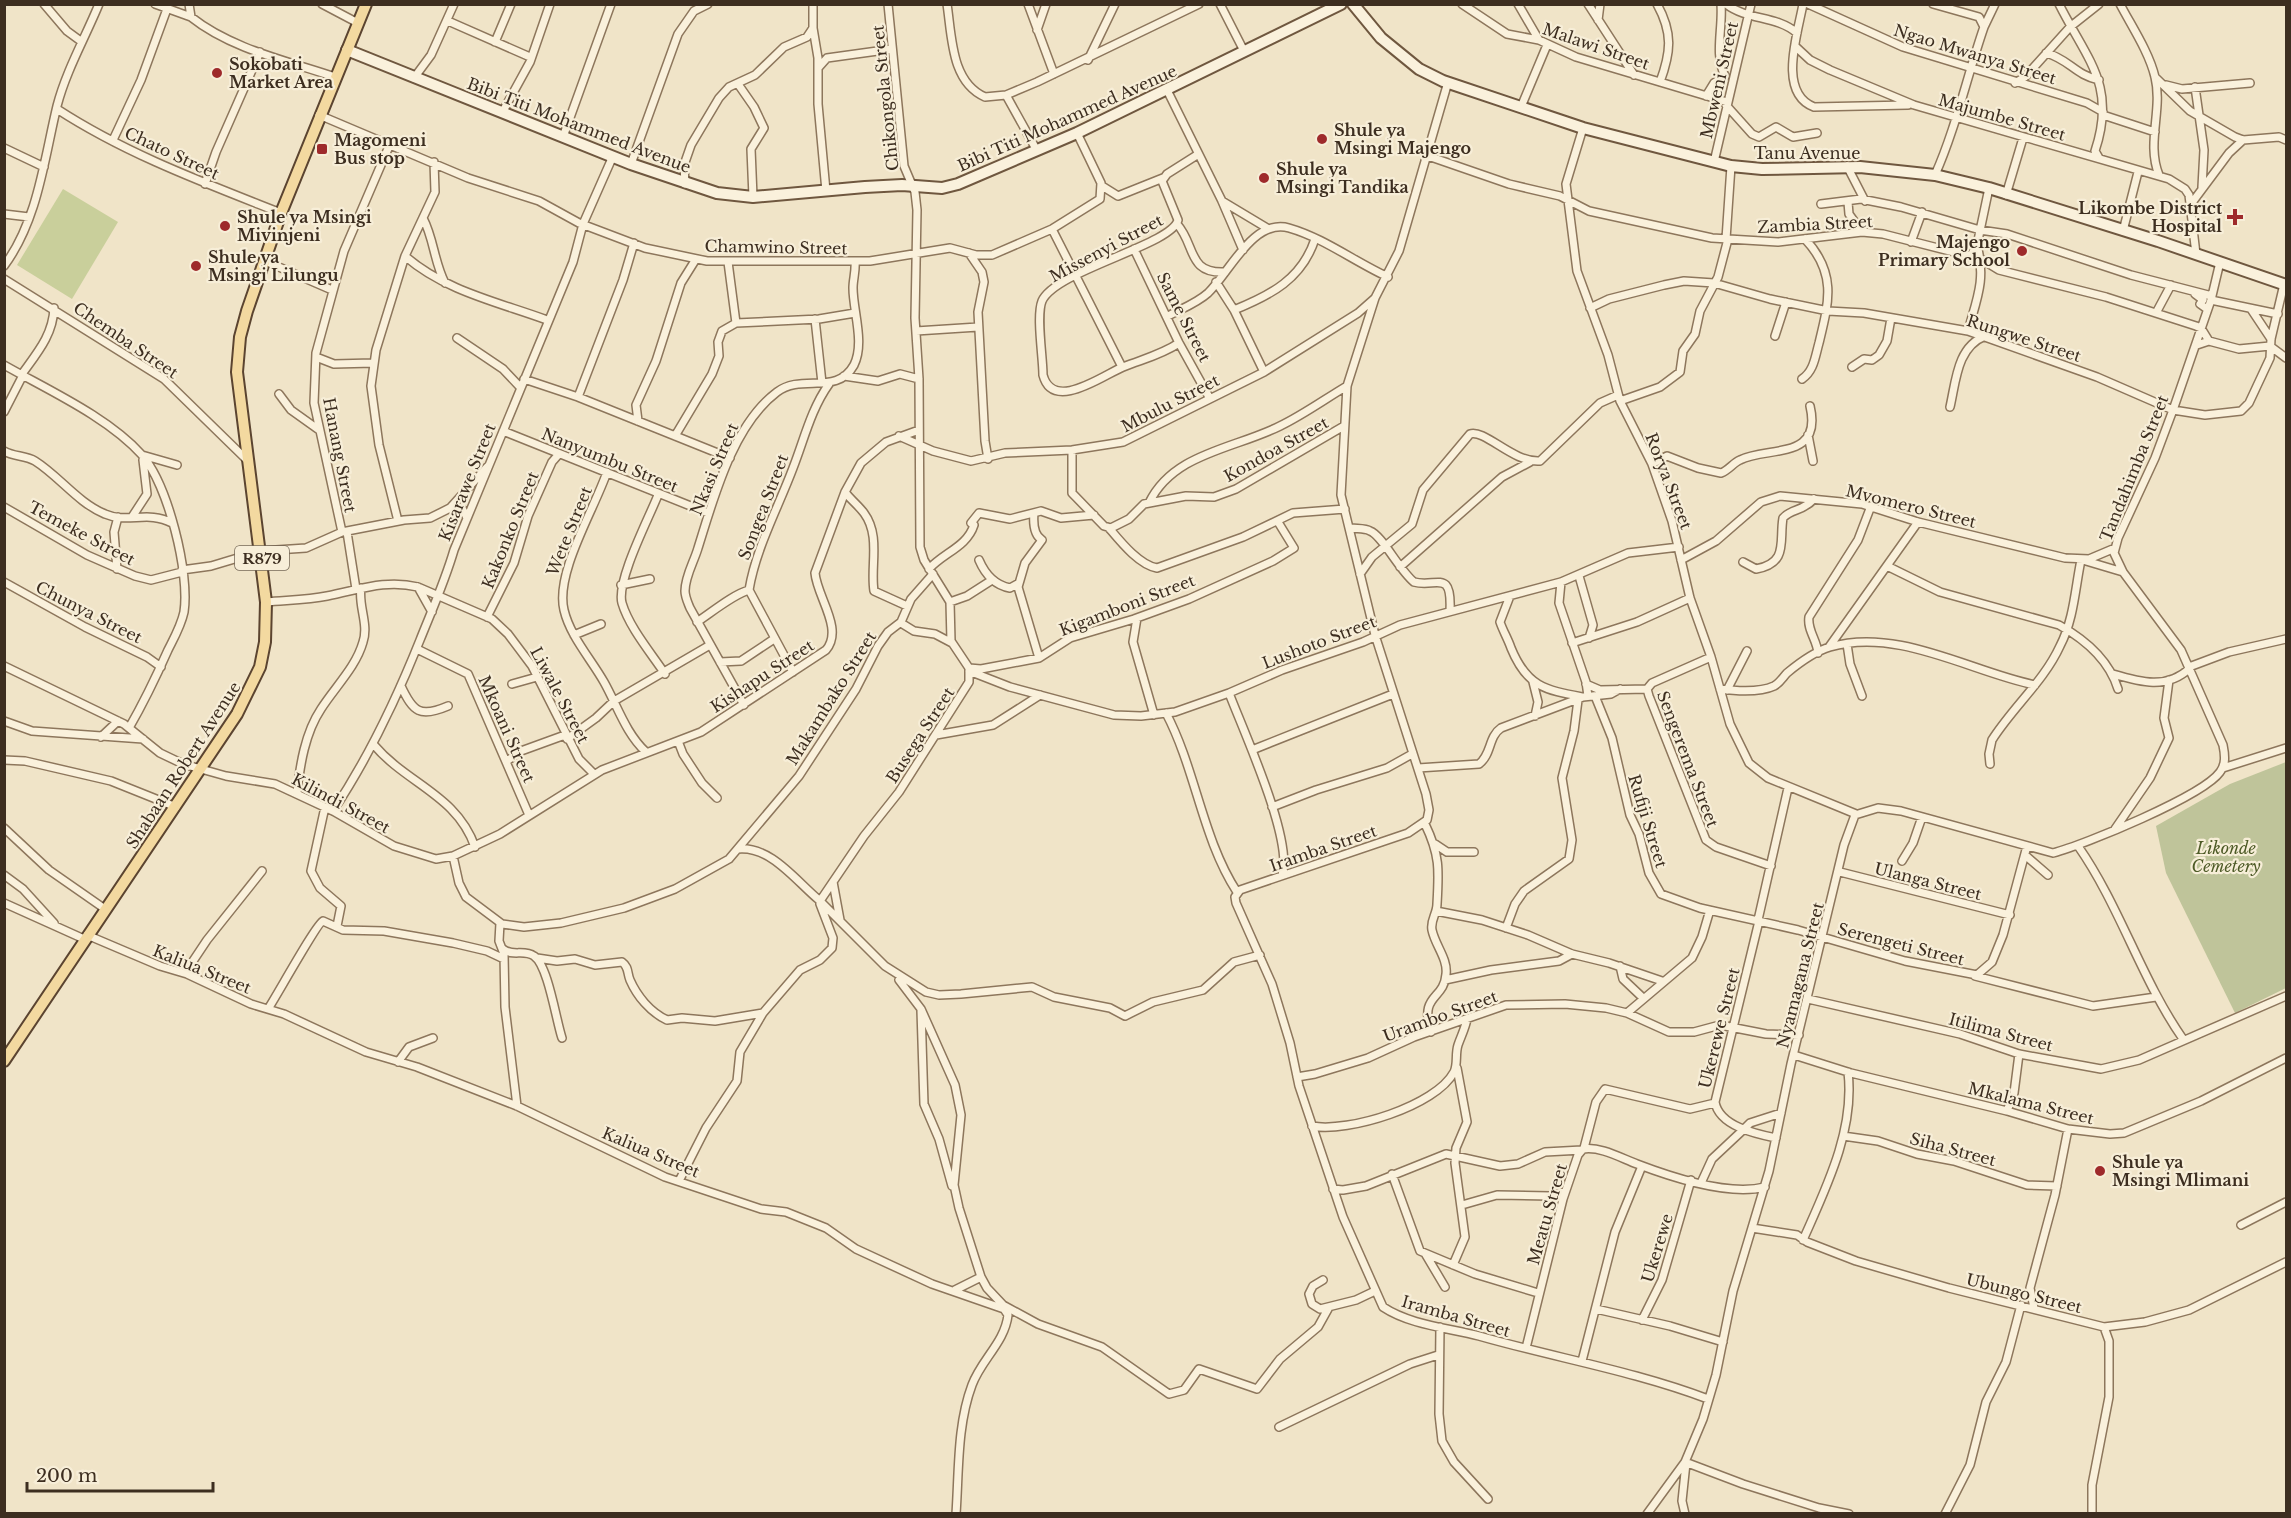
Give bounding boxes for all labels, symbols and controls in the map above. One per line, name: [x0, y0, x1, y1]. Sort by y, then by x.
street label: Malawi Street: [1540, 18, 1652, 74]
street label: Mbweni Street: [1696, 20, 1742, 140]
street label: Ngao Mwanya Street: [1891, 20, 2059, 88]
street label: Chikongola Street: [867, 24, 903, 172]
place label: Sokobati Market Area: [229, 54, 333, 92]
street label: Bibi Titi Mohammed Avenue: [954, 60, 1180, 176]
marker: Sokobati Market Area: [210, 66, 224, 80]
street label: Bibi Titi Mohammed Avenue: [464, 73, 694, 177]
street label: Majumbe Street: [1936, 89, 2068, 145]
place label: Shule ya Msingi Majengo: [1334, 120, 1471, 158]
street label: Chato Street: [122, 122, 222, 184]
place label: Magomeni Bus stop: [334, 130, 426, 168]
marker: Shule ya Msingi Majengo: [1315, 132, 1329, 146]
marker: Magomeni Bus stop: [315, 142, 329, 156]
street label: Tanu Avenue: [1754, 143, 1860, 163]
place label: Shule ya Msingi Tandika: [1276, 159, 1409, 197]
marker: Shule ya Msingi Tandika: [1257, 171, 1271, 185]
place label: Likombe District Hospital: [2078, 198, 2223, 236]
place label: Shule ya Msingi Mivinjeni: [237, 207, 372, 245]
marker: Likombe District Hospital: [2226, 208, 2244, 226]
street label: Missenyi Street: [1046, 210, 1166, 286]
street label: Zambia Street: [1757, 211, 1873, 237]
marker: Shule ya Msingi Mivinjeni: [218, 219, 232, 233]
place label: Majengo Primary School: [1878, 232, 2010, 270]
street label: Chamwino Street: [704, 236, 848, 258]
marker: Majengo Primary School: [2015, 244, 2029, 258]
place label: Shule ya Msingi Lilungu: [208, 247, 339, 285]
marker: Shule ya Msingi Lilungu: [189, 259, 203, 273]
street label: Same Street: [1153, 269, 1215, 365]
street label: Chemba Street: [70, 298, 182, 382]
street label: Rungwe Street: [1964, 310, 2084, 366]
street label: Mbulu Street: [1118, 370, 1222, 436]
street label: Tandahimba Street: [2095, 392, 2173, 544]
street label: Hanang Street: [319, 396, 361, 514]
street label: Kondoa Street: [1220, 412, 1332, 486]
street label: Kisarawe Street: [434, 420, 500, 544]
street label: Nkasi Street: [686, 420, 742, 518]
street label: Nanyumbu Street: [539, 423, 681, 497]
street label: Rorya Street: [1641, 430, 1697, 532]
street label: Songea Street: [734, 451, 792, 563]
street label: Kakonko Street: [477, 469, 543, 591]
street label: Mvomero Street: [1844, 480, 1978, 532]
street label: Wete Street: [542, 483, 596, 580]
street label: Temeke Street: [25, 497, 139, 569]
road number: R879: [235, 546, 289, 570]
street label: Kigamboni Street: [1056, 570, 1198, 640]
street label: Chunya Street: [32, 577, 146, 647]
street label: Lushoto Street: [1259, 611, 1379, 673]
street label: Makambako Street: [782, 627, 880, 769]
street label: Kishapu Street: [706, 635, 818, 717]
street label: Liwale Street: [526, 643, 594, 747]
street label: Mkoani Street: [474, 672, 540, 786]
street label: Shabaan Robert Avenue: [121, 678, 245, 852]
street label: Busega Street: [882, 683, 958, 787]
street label: Sengerema Street: [1653, 688, 1723, 830]
street label: Kilindi Street: [288, 769, 394, 837]
street label: Rufiji Street: [1624, 772, 1672, 870]
street label: Iramba Street: [1267, 820, 1379, 876]
park label: Likonde Cemetery: [2192, 838, 2261, 876]
street label: Ulanga Street: [1872, 858, 1984, 904]
street label: Nyamagana Street: [1772, 900, 1828, 1050]
street label: Serengeti Street: [1835, 919, 1967, 969]
street label: Kaliua Street: [150, 940, 254, 998]
street label: Ukerewe Street: [1694, 965, 1744, 1091]
street label: Urambo Street: [1380, 986, 1500, 1046]
street label: Itilima Street: [1947, 1008, 2055, 1056]
street label: Mkalama Street: [1966, 1078, 2096, 1128]
street label: Kaliua Street: [599, 1122, 703, 1182]
street label: Siha Street: [1908, 1128, 1998, 1170]
place label: Shule ya Msingi Mlimani: [2112, 1152, 2249, 1190]
street label: Meatu Street: [1523, 1161, 1571, 1267]
marker: Shule ya Msingi Mlimani: [2093, 1164, 2107, 1178]
street label: Ukerewe: [1637, 1211, 1677, 1285]
street label: Ubungo Street: [1964, 1269, 2084, 1317]
street label: Iramba Street: [1399, 1291, 1513, 1341]
scale bar: [27, 1455, 213, 1493]
text: 200 m: [36, 1465, 97, 1487]

